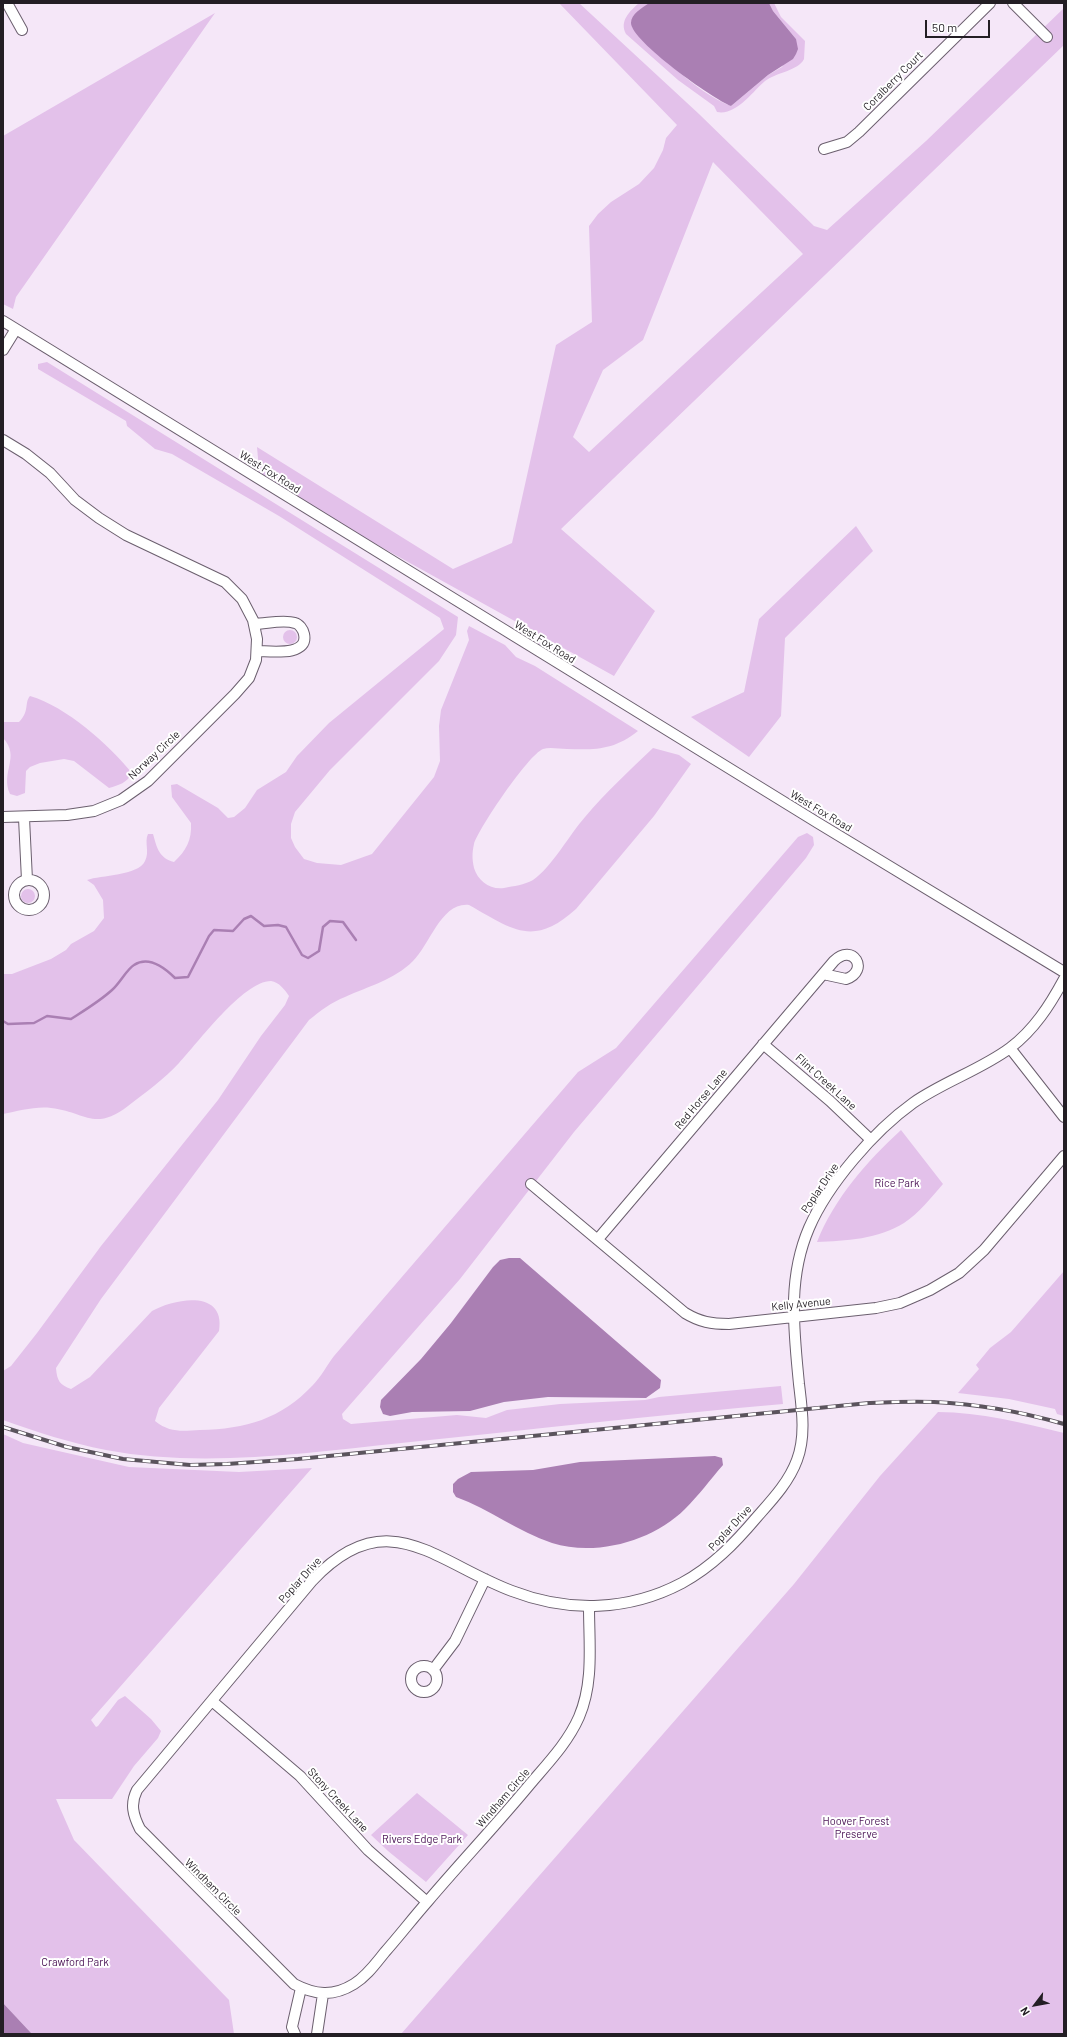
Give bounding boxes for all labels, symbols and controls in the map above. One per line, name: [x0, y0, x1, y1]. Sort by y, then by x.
scale bar: [927, 12, 992, 38]
text: 50 m: [932, 20, 957, 34]
street label: Coralberry Court: [860, 48, 926, 114]
street label: West Fox Road: [237, 448, 303, 496]
street label: West Fox Road: [512, 618, 578, 666]
street label: Norway Circle: [125, 728, 183, 782]
street label: West Fox Road: [788, 787, 854, 835]
street label: Flint Creek Lane: [793, 1051, 859, 1113]
street label: Red Horse Lane: [672, 1066, 730, 1132]
street label: Poplar Drive: [799, 1161, 841, 1215]
park label: Rice Park: [875, 1176, 919, 1190]
street label: Kelly Avenue: [771, 1294, 831, 1314]
street label: Poplar Drive: [706, 1503, 754, 1553]
street label: Poplar Drive: [276, 1554, 324, 1606]
street label: Stony Creek Lane: [305, 1765, 371, 1835]
street label: Windham Circle: [474, 1765, 532, 1831]
park label: Hoover Forest Preserve: [823, 1814, 889, 1840]
park label: Rivers Edge Park: [382, 1832, 462, 1846]
street label: Windham Circle: [182, 1856, 244, 1918]
park label: Crawford Park: [41, 1955, 109, 1969]
north arrow: [1015, 1985, 1055, 2025]
text: N: [1017, 2005, 1032, 2018]

